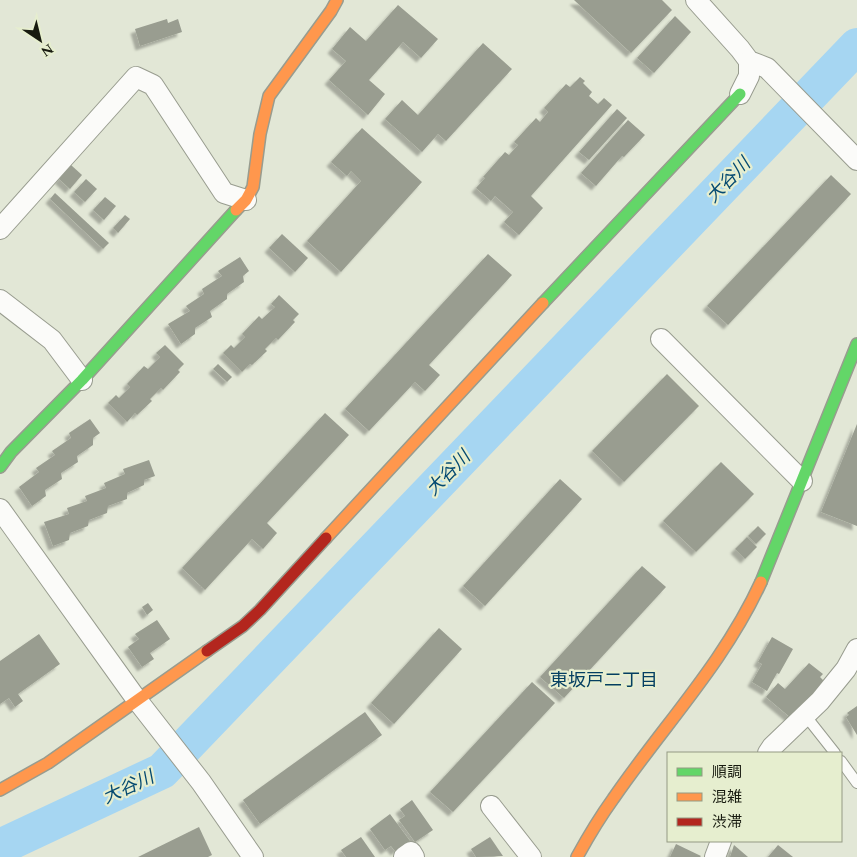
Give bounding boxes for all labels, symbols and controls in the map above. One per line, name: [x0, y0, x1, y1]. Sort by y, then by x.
north arrow: [15, 15, 65, 65]
text: N: [36, 38, 58, 62]
water label: 大谷川: [700, 150, 758, 209]
water label: 大谷川: [420, 443, 478, 502]
district label: 東坂戸二丁目: [550, 667, 658, 694]
legend: [667, 752, 842, 842]
text: 順調: [712, 761, 742, 784]
water label: 大谷川: [98, 763, 160, 811]
text: 混雑: [712, 786, 742, 809]
text: 渋滞: [712, 811, 742, 834]

